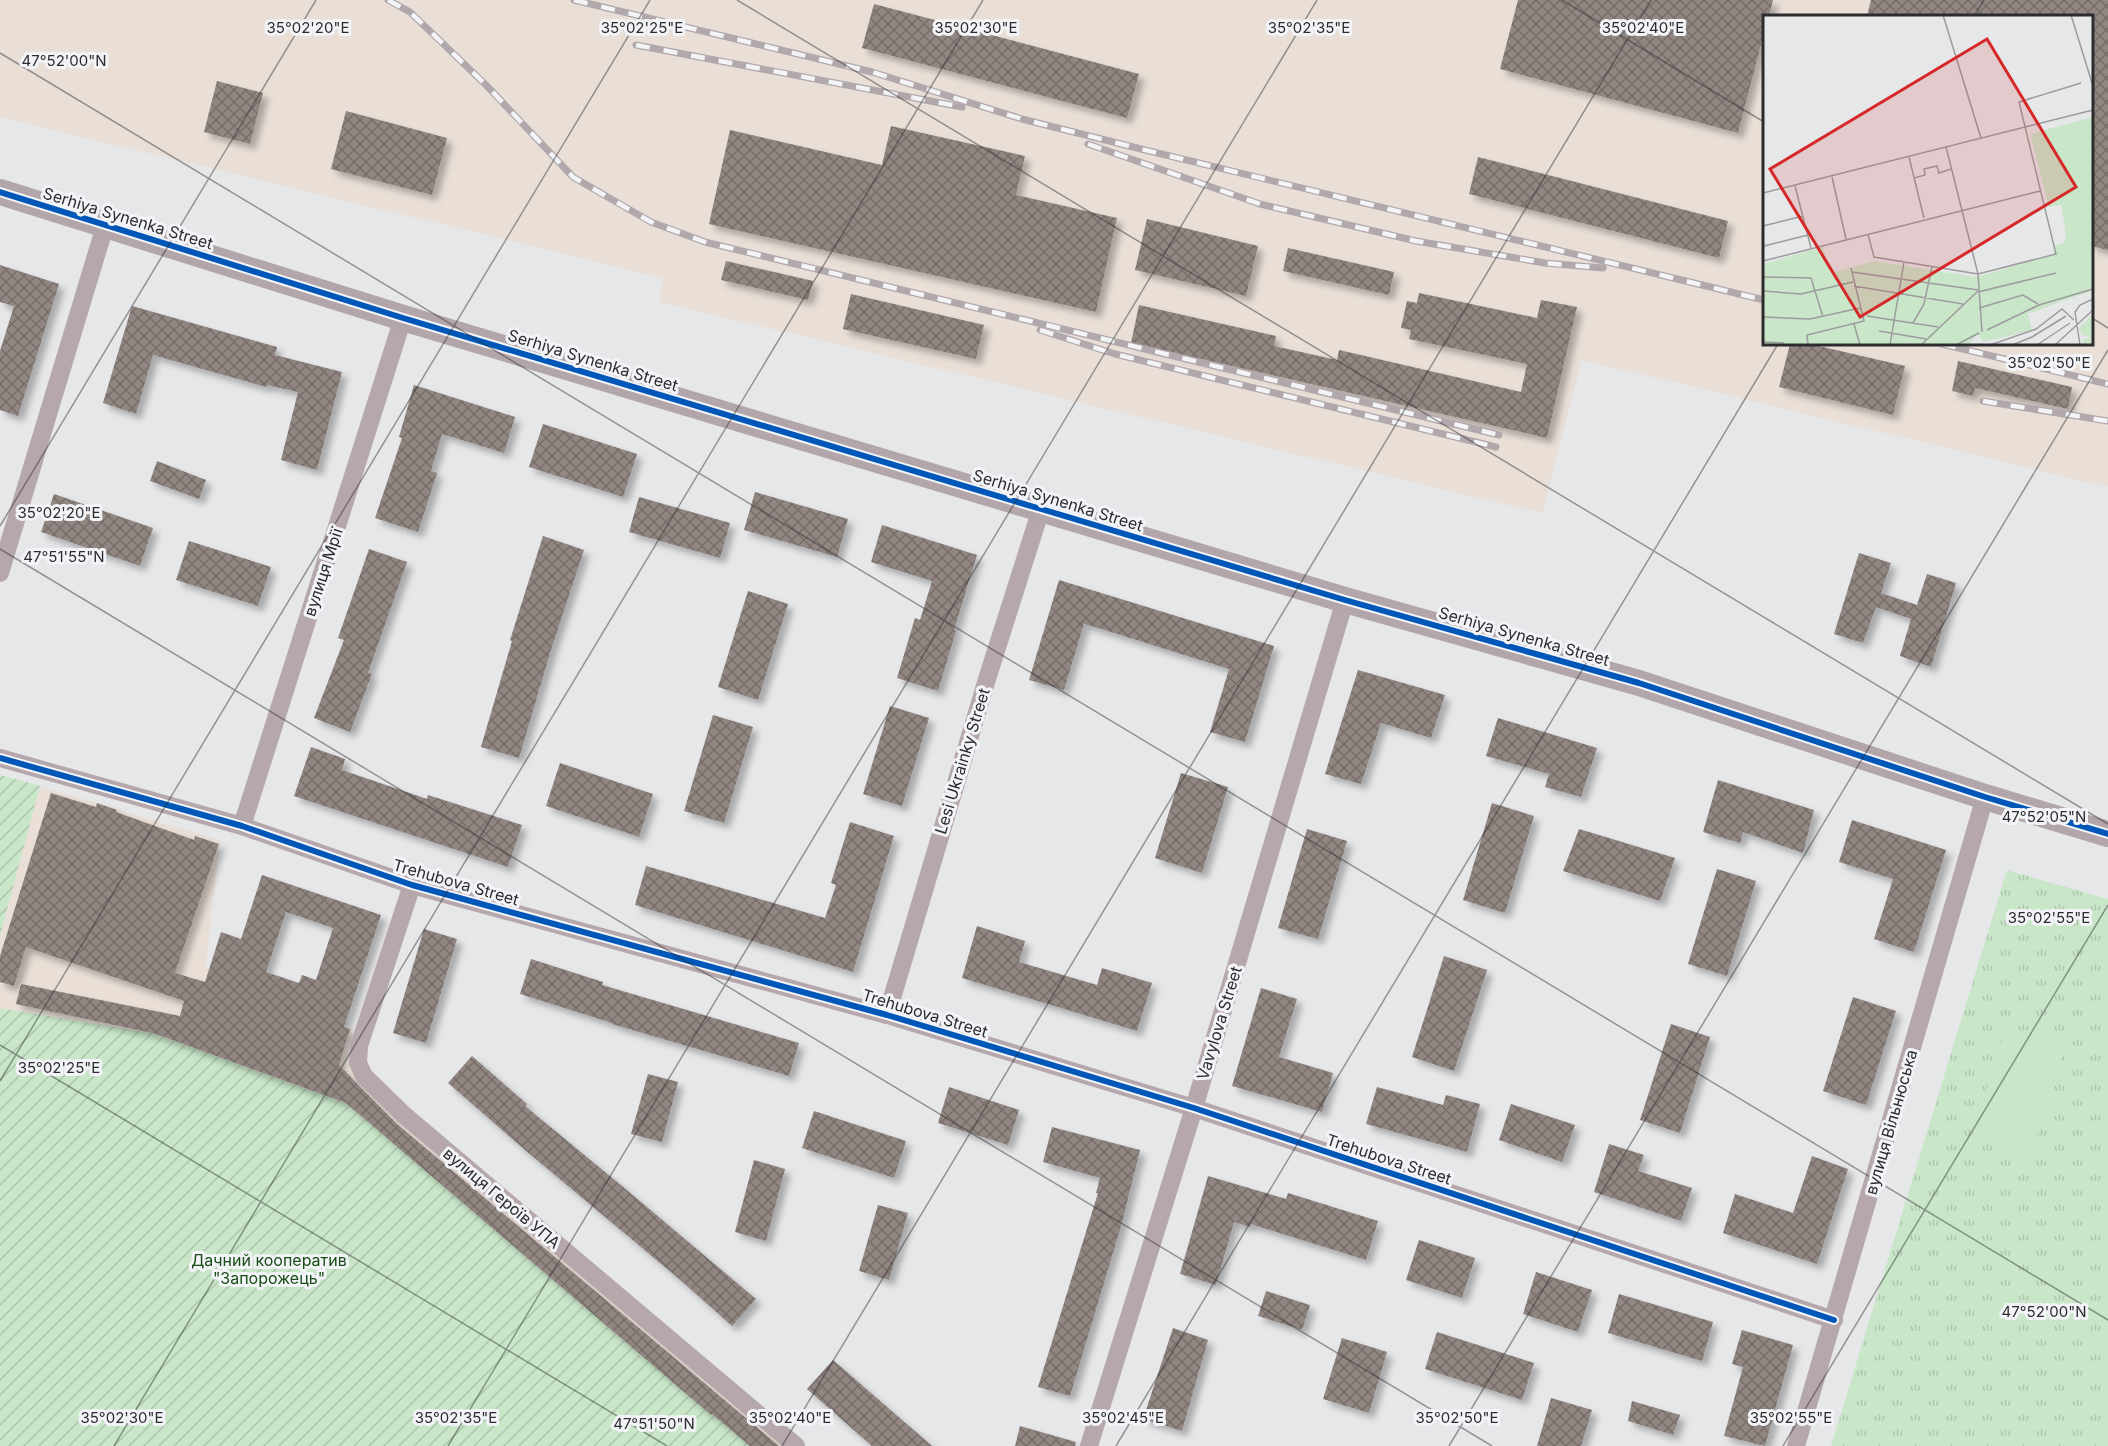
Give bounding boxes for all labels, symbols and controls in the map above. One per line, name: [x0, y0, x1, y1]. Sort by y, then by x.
inset map: [1763, 15, 2093, 345]
text: 35°02'20"E: [267, 18, 349, 37]
text: 35°02'25"E: [601, 18, 683, 37]
text: 35°02'30"E: [934, 18, 1018, 37]
text: 35°02'35"E: [1268, 18, 1350, 37]
text: 35°02'40"E: [1602, 18, 1684, 37]
text: 47°52'00"N: [22, 51, 107, 70]
street label: Serhiya Synenka Street: [41, 183, 215, 253]
street label: Serhiya Synenka Street: [506, 325, 680, 395]
text: 35°02'50"E: [2008, 353, 2090, 372]
street label: Serhiya Synenka Street: [971, 465, 1145, 535]
text: 35°02'20"E: [18, 503, 100, 522]
street label: вулиця Мрії: [299, 524, 347, 619]
text: 47°51'55"N: [23, 547, 105, 566]
street label: Serhiya Synenka Street: [1436, 602, 1612, 670]
street label: Lesi Ukrainky Street: [930, 686, 994, 836]
text: 47°52'05"N: [2002, 807, 2086, 826]
street label: Trehubova Street: [391, 854, 521, 910]
text: 35°02'55"E: [2008, 908, 2090, 927]
street label: Vavylova Street: [1192, 964, 1246, 1082]
street label: Trehubova Street: [860, 984, 990, 1042]
street label: вулиця Вільнюська: [1861, 1047, 1921, 1197]
text: 35°02'25"E: [18, 1058, 100, 1077]
street label: Trehubova Street: [1324, 1129, 1454, 1189]
street label: вулиця Героїв УПА: [439, 1143, 565, 1253]
park label: Дачний кооператив "Запорожець": [191, 1250, 347, 1288]
text: 47°52'00"N: [2002, 1302, 2087, 1321]
text: 35°02'30"E: [80, 1408, 164, 1427]
text: 35°02'35"E: [415, 1408, 497, 1427]
text: 35°02'40"E: [749, 1408, 831, 1427]
text: 35°02'45"E: [1082, 1408, 1164, 1427]
text: 35°02'50"E: [1416, 1408, 1498, 1427]
text: 35°02'55"E: [1750, 1408, 1832, 1427]
text: 47°51'50"N: [613, 1414, 695, 1433]

